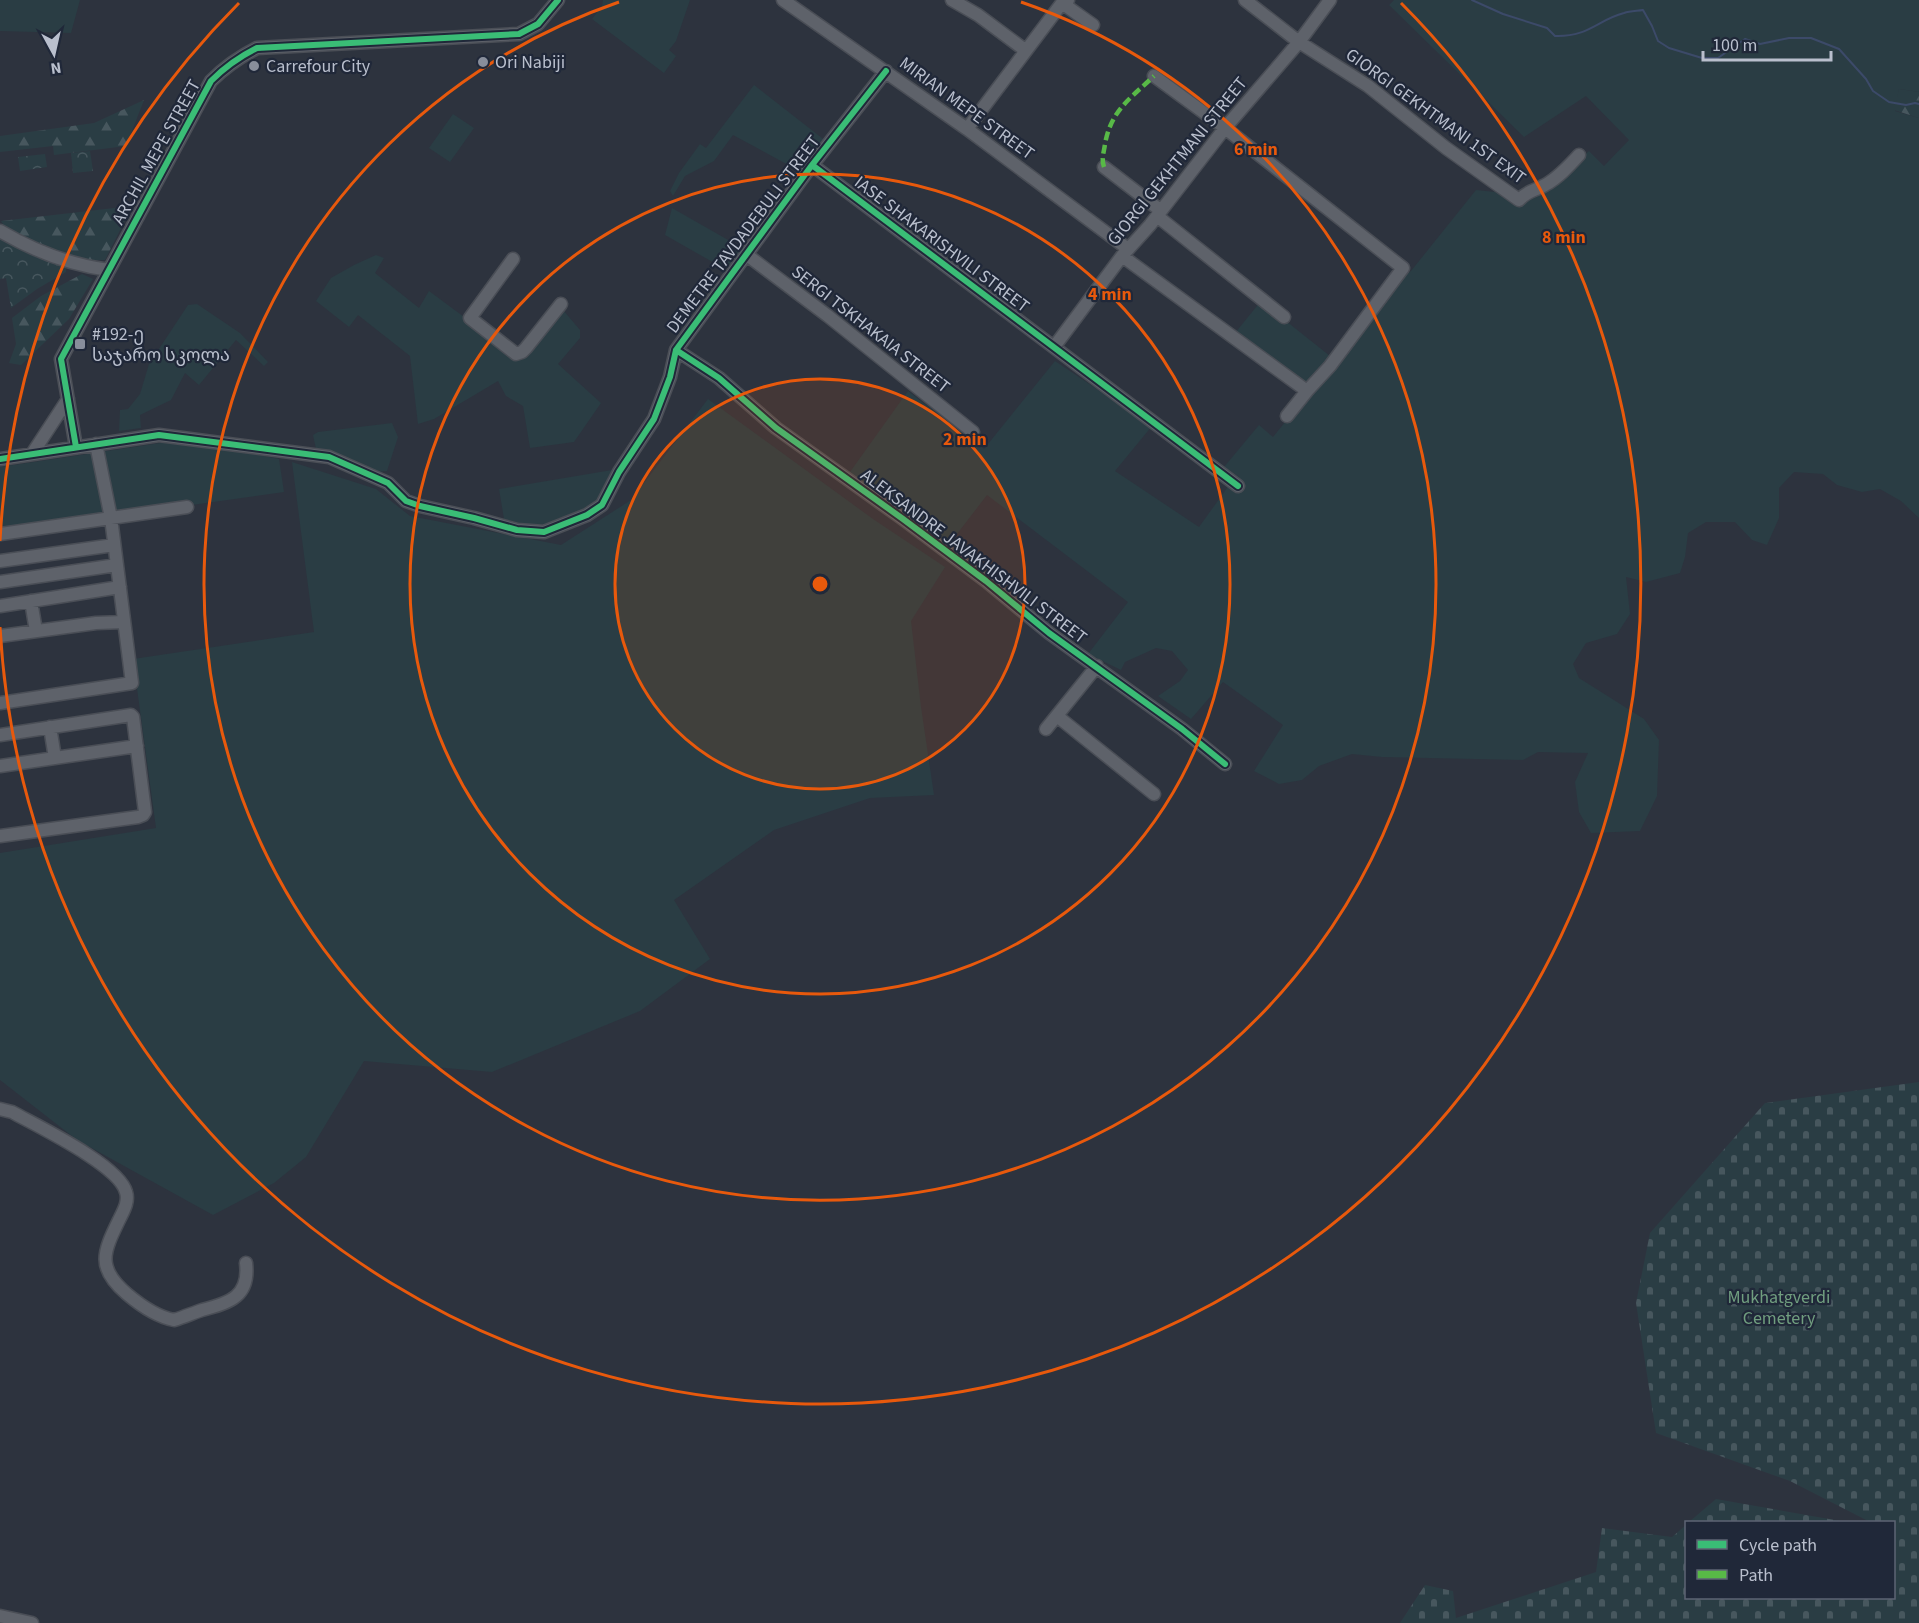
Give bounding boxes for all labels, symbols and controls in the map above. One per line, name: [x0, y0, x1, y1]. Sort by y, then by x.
north arrow: [24, 24, 84, 84]
scale bar: [1703, 24, 1830, 62]
text: 100 m: [1712, 33, 1757, 58]
street label: GIORGI GEKHTMANI 1ST EXIT: [1340, 42, 1531, 191]
place label: Ori Nabiji: [495, 50, 565, 75]
street label: MIRIAN MEPE STREET: [894, 51, 1040, 166]
place label: Carrefour City: [266, 54, 371, 79]
marker: Ori Nabiji: [476, 55, 490, 69]
text: N: [49, 56, 63, 79]
marker: Carrefour City: [247, 59, 261, 73]
street label: GIORGI GEKHTMANI STREET: [1101, 71, 1254, 251]
street label: ARCHIL MEPE STREET: [106, 75, 207, 229]
street label: DEMETRE TAVDADEBULI STREET: [661, 130, 826, 338]
text: 6 min: [1234, 137, 1278, 162]
street label: IASE SHAKARISHVILI STREET: [849, 170, 1035, 319]
text: 8 min: [1542, 225, 1586, 250]
street label: SERGI TSKHAKAIA STREET: [786, 259, 956, 400]
text: 4 min: [1088, 282, 1132, 307]
place label: #192-ე საჯარო სკოლა: [92, 322, 230, 368]
marker: #192-ე საჯარო სკოლა: [73, 337, 87, 351]
text: 2 min: [943, 427, 987, 452]
street label: ALEKSANDRE JAVAKHISHVILI STREET: [855, 463, 1092, 650]
centre of rings: [810, 574, 830, 594]
park label: Mukhatgverdi Cemetery: [1727, 1285, 1831, 1331]
legend: [1685, 1521, 1895, 1599]
text: Cycle path: [1739, 1533, 1817, 1558]
text: Path: [1739, 1563, 1773, 1588]

